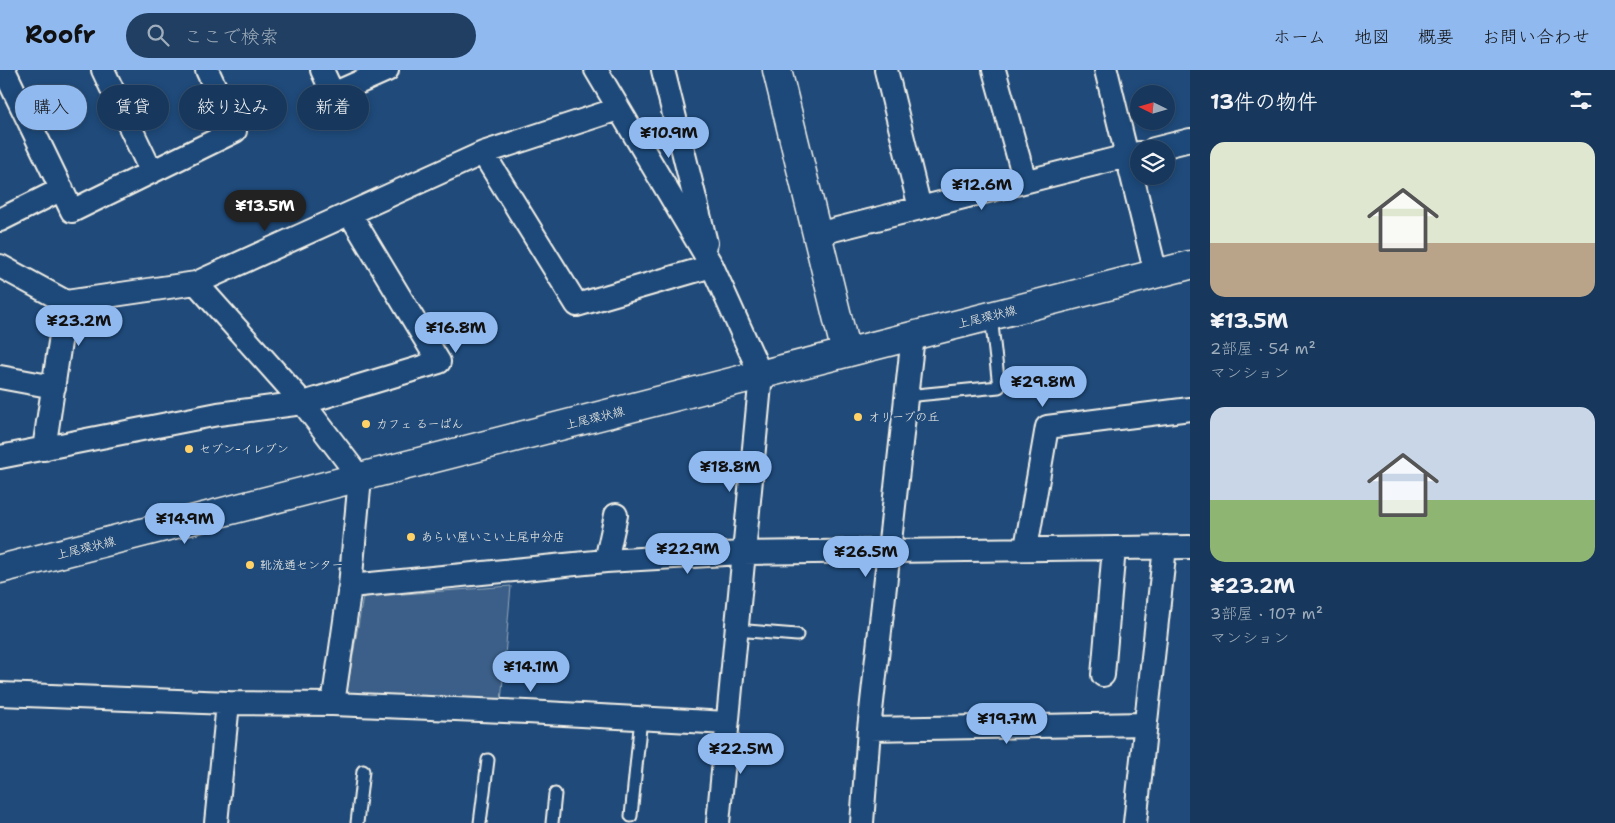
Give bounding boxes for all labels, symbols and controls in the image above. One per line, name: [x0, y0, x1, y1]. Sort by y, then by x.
search box: [126, 13, 476, 58]
text: Roofr: [25, 19, 96, 51]
icon: search: [144, 21, 172, 49]
text: ここで検索: [184, 24, 279, 49]
text: ホーム: [1273, 25, 1326, 49]
text: 地図: [1354, 25, 1390, 49]
text: 概要: [1418, 25, 1454, 49]
text: お問い合わせ: [1482, 25, 1590, 49]
chip: 購入: [15, 85, 87, 130]
chip: 賃貸: [97, 85, 169, 130]
chip: 絞り込み: [179, 85, 287, 130]
chip: 新着: [297, 85, 369, 130]
north arrow: [1130, 85, 1175, 130]
map controls: [1130, 85, 1175, 185]
icon: filters: [1567, 86, 1595, 114]
text: 13件の物件: [1210, 88, 1318, 116]
pin: ¥10.9M: [628, 116, 710, 159]
text: ¥10.9M: [640, 122, 698, 143]
button: layers: [1130, 140, 1175, 185]
pin: ¥12.6M: [941, 168, 1023, 211]
text: ¥12.6M: [952, 174, 1012, 195]
icon: home: [1358, 175, 1448, 265]
pin: ¥13.5M: [224, 190, 306, 232]
text: ¥13.5M: [235, 195, 295, 216]
street label: 上尾環状線: [956, 302, 1018, 332]
pin: ¥23.2M: [38, 304, 120, 347]
text: ¥13.5M: [1210, 307, 1288, 335]
text: ¥23.2M: [47, 310, 111, 331]
pin: ¥16.8M: [415, 312, 497, 354]
text: ¥16.8M: [426, 317, 486, 338]
text: 2部屋 · 54 m²: [1210, 338, 1316, 359]
text: マンション: [1210, 362, 1289, 383]
pin: ¥29.8M: [1002, 366, 1084, 408]
text: ¥29.8M: [1011, 371, 1075, 392]
street label: 上尾環状線: [564, 403, 626, 433]
place label: オリーブの丘: [868, 409, 940, 425]
marker: オリーブの丘: [852, 411, 864, 423]
place label: カフェ るーぱん: [376, 416, 464, 432]
marker: カフェ るーぱん: [360, 418, 372, 430]
icon: home: [1358, 440, 1448, 530]
place label: セブン-イレブン: [199, 441, 289, 457]
marker: セブン-イレブン: [183, 443, 195, 455]
pin: ¥18.8M: [689, 450, 771, 493]
text: ¥18.8M: [700, 456, 760, 477]
pin: ¥14.9M: [144, 502, 226, 545]
text: ¥14.9M: [156, 508, 214, 529]
place label: あらい屋いこい上尾中分店: [421, 529, 565, 545]
marker: あらい屋いこい上尾中分店: [405, 531, 417, 543]
pin: ¥22.9M: [647, 532, 729, 575]
street label: 上尾環状線: [55, 533, 117, 563]
pin: ¥26.5M: [825, 536, 907, 578]
text: ¥22.9M: [656, 538, 720, 559]
text: ¥26.5M: [834, 541, 898, 562]
place label: 靴流通センター: [260, 557, 344, 573]
marker: 靴流通センター: [244, 559, 256, 571]
text: ¥23.2M: [1210, 572, 1295, 600]
text: 3部屋 · 107 m²: [1210, 603, 1323, 624]
text: マンション: [1210, 627, 1289, 648]
pin: ¥14.1M: [490, 650, 572, 693]
text: ¥14.1M: [504, 656, 558, 677]
pin: ¥19.7M: [966, 702, 1048, 745]
text: ¥19.7M: [977, 708, 1037, 729]
pin: ¥22.5M: [700, 732, 782, 775]
text: ¥22.5M: [709, 738, 773, 759]

